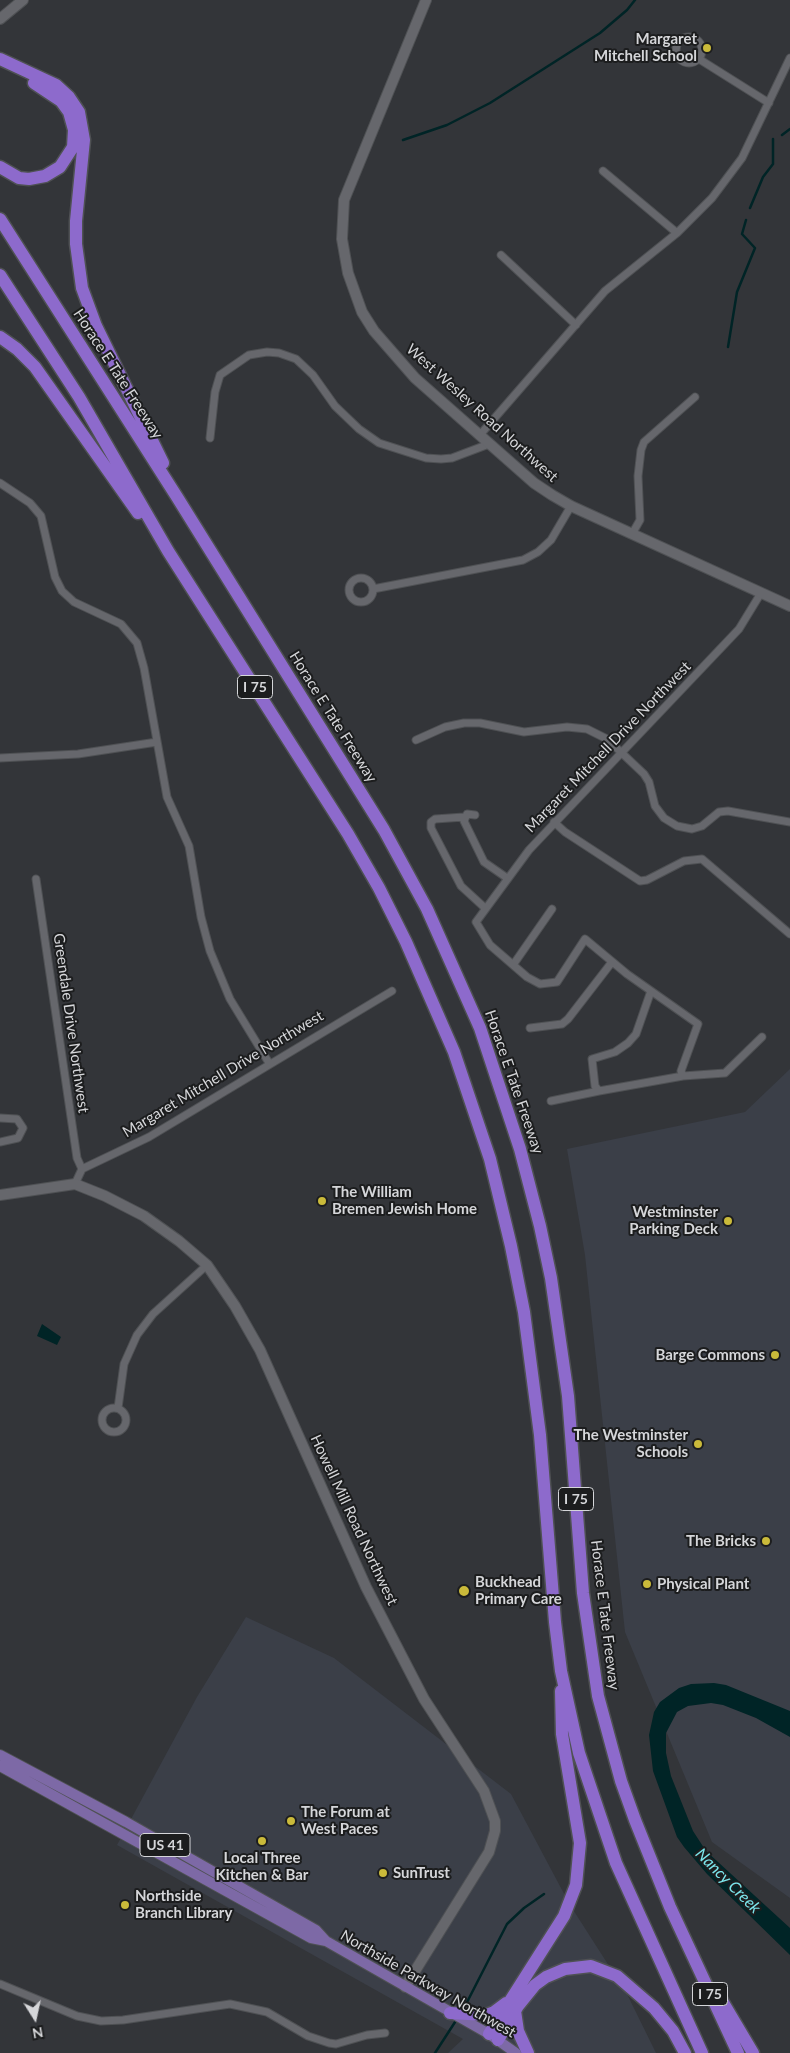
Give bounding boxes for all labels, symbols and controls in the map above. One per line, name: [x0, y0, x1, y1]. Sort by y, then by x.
place label: Margaret Mitchell School: [594, 30, 697, 65]
marker: Margaret Mitchell School: [701, 42, 713, 54]
street label: Horace E Tate Freeway: [69, 306, 167, 442]
street label: West Wesley Road Northwest: [403, 340, 561, 486]
street label: Horace E Tate Freeway: [285, 648, 381, 786]
street label: Margaret Mitchell Drive Northwest: [521, 658, 695, 836]
road number: I 75: [238, 676, 272, 699]
street label: Greendale Drive Northwest: [49, 932, 93, 1114]
street label: Margaret Mitchell Drive Northwest: [119, 1007, 327, 1141]
street label: Horace E Tate Freeway: [481, 1008, 547, 1156]
place label: The William Bremen Jewish Home: [332, 1183, 477, 1218]
marker: The William Bremen Jewish Home: [316, 1195, 328, 1207]
place label: Westminster Parking Deck: [629, 1203, 718, 1238]
marker: Westminster Parking Deck: [722, 1215, 734, 1227]
place label: Barge Commons: [656, 1346, 765, 1364]
marker: Barge Commons: [769, 1349, 781, 1361]
place label: The Westminster Schools: [573, 1426, 688, 1461]
street label: Howell Mill Road Northwest: [307, 1432, 401, 1608]
marker: The Westminster Schools: [692, 1438, 704, 1450]
road number: I 75: [558, 1488, 594, 1510]
place label: The Bricks: [686, 1532, 756, 1550]
marker: The Bricks: [760, 1535, 772, 1547]
street label: Horace E Tate Freeway: [587, 1539, 623, 1691]
place label: Buckhead Primary Care: [475, 1573, 562, 1608]
place label: Physical Plant: [657, 1575, 749, 1593]
marker: Physical Plant: [641, 1578, 653, 1590]
marker: Buckhead Primary Care: [457, 1584, 471, 1598]
place label: The Forum at West Paces: [301, 1803, 390, 1838]
marker: The Forum at West Paces: [285, 1815, 297, 1827]
road number: US 41: [140, 1834, 190, 1856]
marker: Local Three Kitchen & Bar: [256, 1835, 268, 1847]
water label: Nancy Creek: [691, 1844, 765, 1918]
place label: Local Three Kitchen & Bar: [216, 1849, 308, 1884]
place label: SunTrust: [393, 1864, 450, 1882]
marker: SunTrust: [377, 1867, 389, 1879]
place label: Northside Branch Library: [135, 1887, 232, 1922]
marker: Northside Branch Library: [119, 1899, 131, 1911]
street label: Northside Parkway Northwest: [337, 1926, 519, 2042]
road number: I 75: [692, 1982, 728, 2006]
north arrow: [10, 1993, 60, 2043]
text: N: [31, 2024, 44, 2043]

